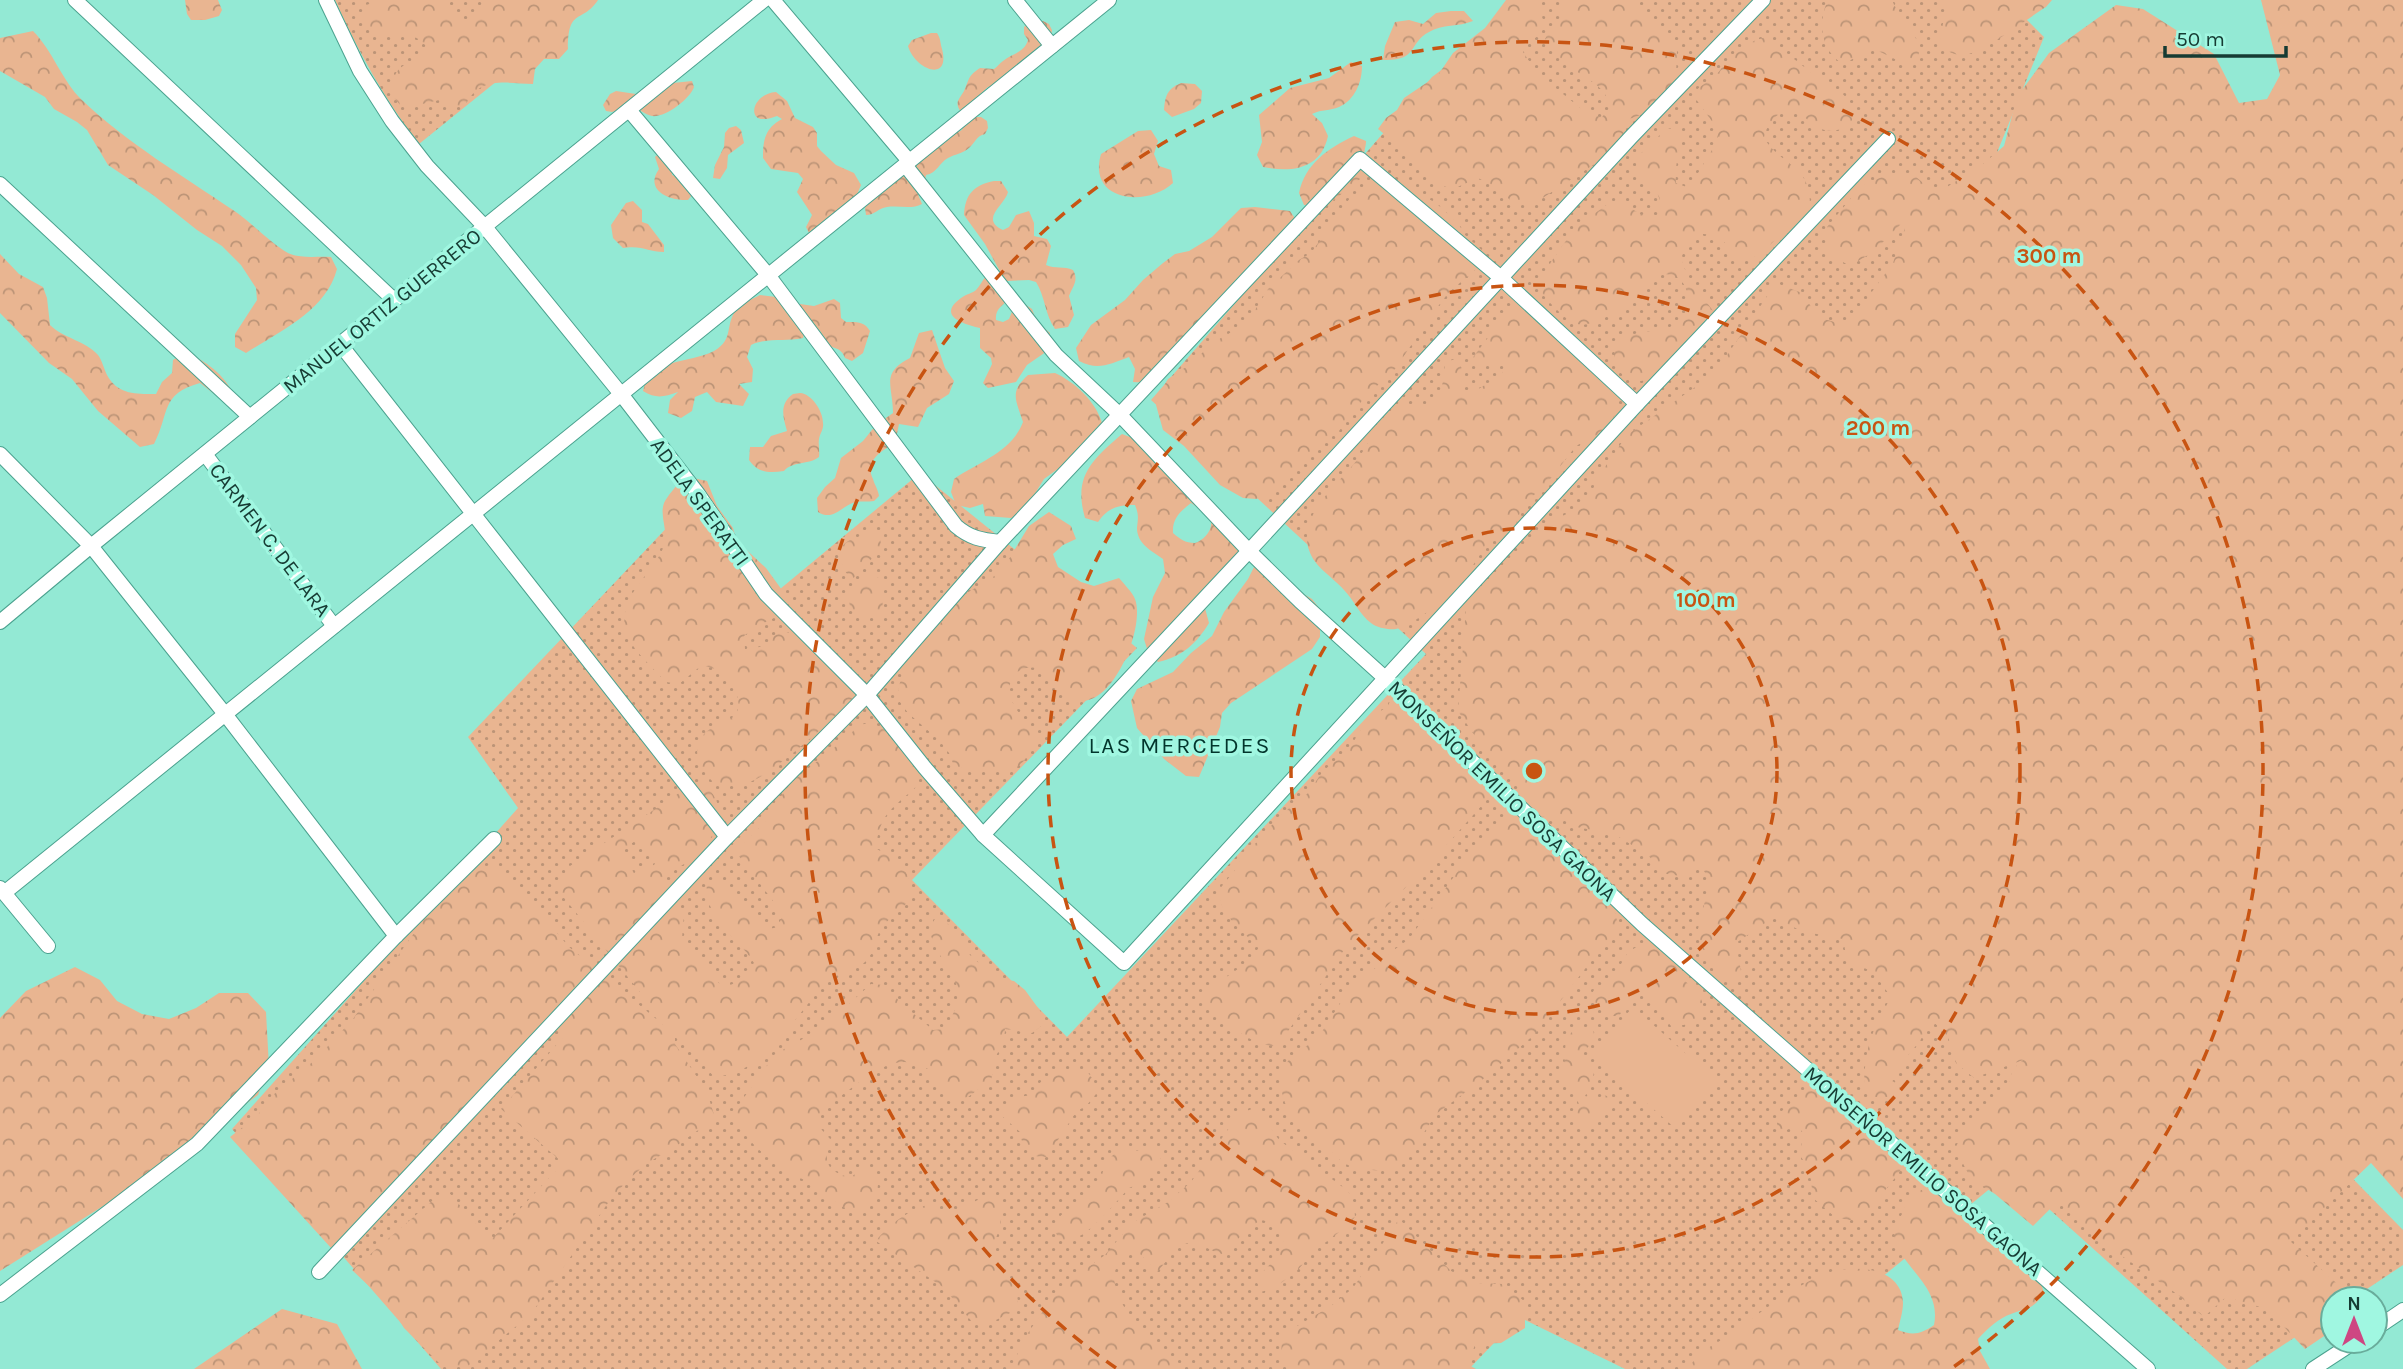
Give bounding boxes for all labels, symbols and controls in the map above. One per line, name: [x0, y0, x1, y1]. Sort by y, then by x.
scale bar: [2165, 14, 2286, 58]
text: 50 m: [2176, 27, 2225, 51]
street label: MANUEL ORTIZ GUERRERO: [278, 224, 486, 398]
text: 300 m: [2017, 244, 2081, 268]
text: 200 m: [1846, 416, 1910, 440]
street label: ADELA SPERATTI: [646, 434, 754, 570]
street label: CARMEN C. DE LARA: [205, 459, 335, 621]
text: 100 m: [1676, 588, 1736, 612]
street label: MONSEÑOR EMILIO SOSA GAONA: [1383, 676, 1621, 906]
district label: LAS MERCEDES: [1089, 732, 1271, 759]
centre of rings: [1522, 759, 1546, 783]
street label: MONSEÑOR EMILIO SOSA GAONA: [1799, 1061, 2047, 1281]
north arrow: [2319, 1285, 2389, 1355]
text: N: [2347, 1293, 2361, 1315]

